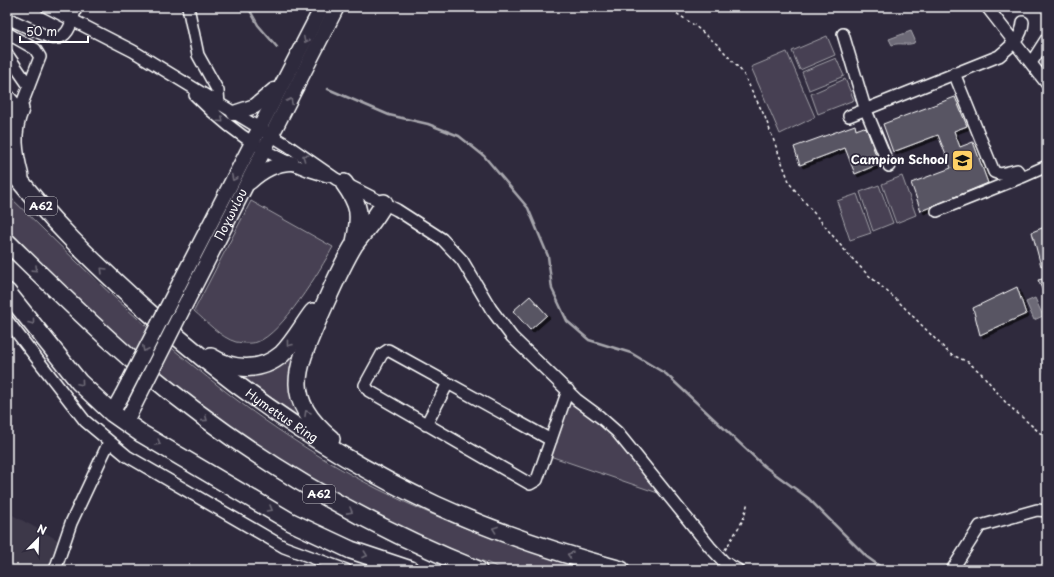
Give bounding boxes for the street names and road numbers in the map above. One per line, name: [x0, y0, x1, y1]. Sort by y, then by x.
street label: Πογωνίου: [209, 185, 251, 243]
road number: Α62: [25, 197, 57, 215]
street label: Hymettus Ring: [242, 384, 322, 446]
road number: Α62: [303, 485, 335, 503]

